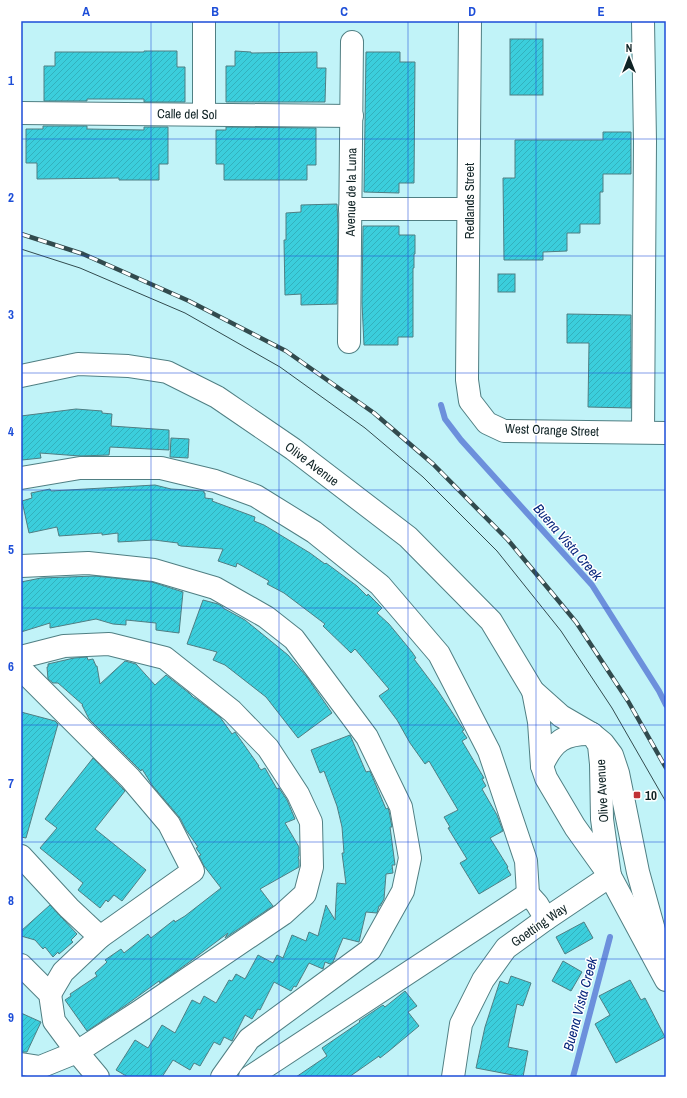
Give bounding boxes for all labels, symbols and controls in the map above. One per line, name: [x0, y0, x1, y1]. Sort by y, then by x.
text: A: [82, 3, 90, 20]
text: B: [211, 3, 219, 20]
text: C: [340, 3, 348, 20]
text: D: [468, 3, 476, 20]
text: E: [597, 3, 605, 20]
north arrow: [609, 38, 649, 78]
text: N: [626, 41, 632, 55]
text: 1: [8, 72, 14, 89]
street label: Calle del Sol: [157, 105, 217, 123]
street label: Avenue de la Luna: [342, 147, 360, 238]
street label: Redlands Street: [461, 163, 478, 239]
text: 2: [8, 189, 14, 206]
text: 3: [8, 306, 14, 323]
street label: West Orange Street: [505, 420, 599, 440]
text: 4: [8, 423, 14, 440]
street label: Olive Avenue: [282, 438, 342, 490]
water label: Buena Vista Creek: [530, 500, 607, 585]
text: 5: [8, 541, 14, 558]
text: 6: [8, 658, 14, 675]
street label: Olive Avenue: [592, 759, 612, 823]
text: 7: [8, 775, 14, 792]
place label: 10: [645, 787, 657, 804]
marker: 10: [632, 790, 642, 800]
text: 8: [8, 892, 14, 909]
street label: Goetting Way: [508, 899, 571, 951]
water label: Buena Vista Creek: [559, 954, 601, 1053]
text: 9: [8, 1009, 14, 1026]

